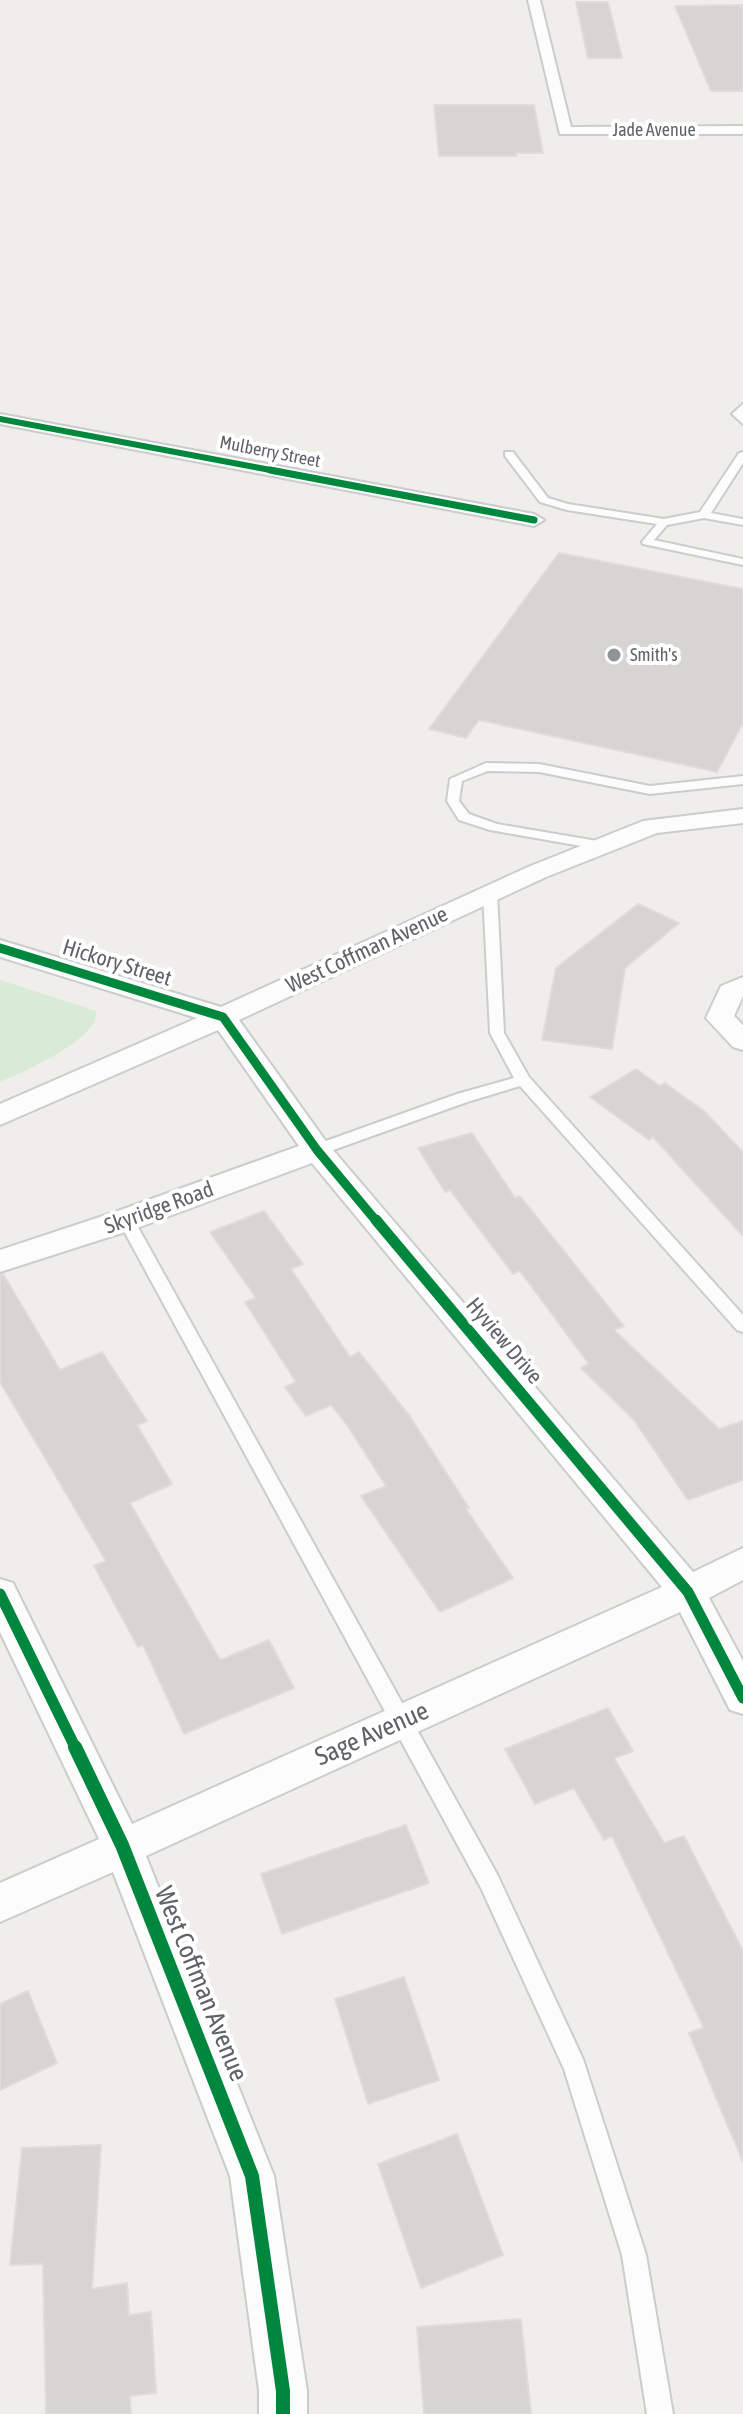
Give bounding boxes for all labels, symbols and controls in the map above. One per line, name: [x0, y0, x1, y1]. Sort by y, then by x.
street label: Jade Avenue: [612, 119, 696, 141]
street label: Mulberry Street: [218, 432, 322, 472]
place label: Smith's: [630, 644, 678, 666]
marker: Smith's: [605, 646, 623, 664]
street label: West Coffman Avenue: [282, 901, 452, 999]
street label: Hickory Street: [59, 934, 175, 992]
street label: Skyridge Road: [101, 1176, 217, 1240]
street label: Hyview Drive: [460, 1292, 548, 1390]
street label: Sage Avenue: [310, 1695, 434, 1773]
street label: West Coffman Avenue: [148, 1882, 254, 2086]

